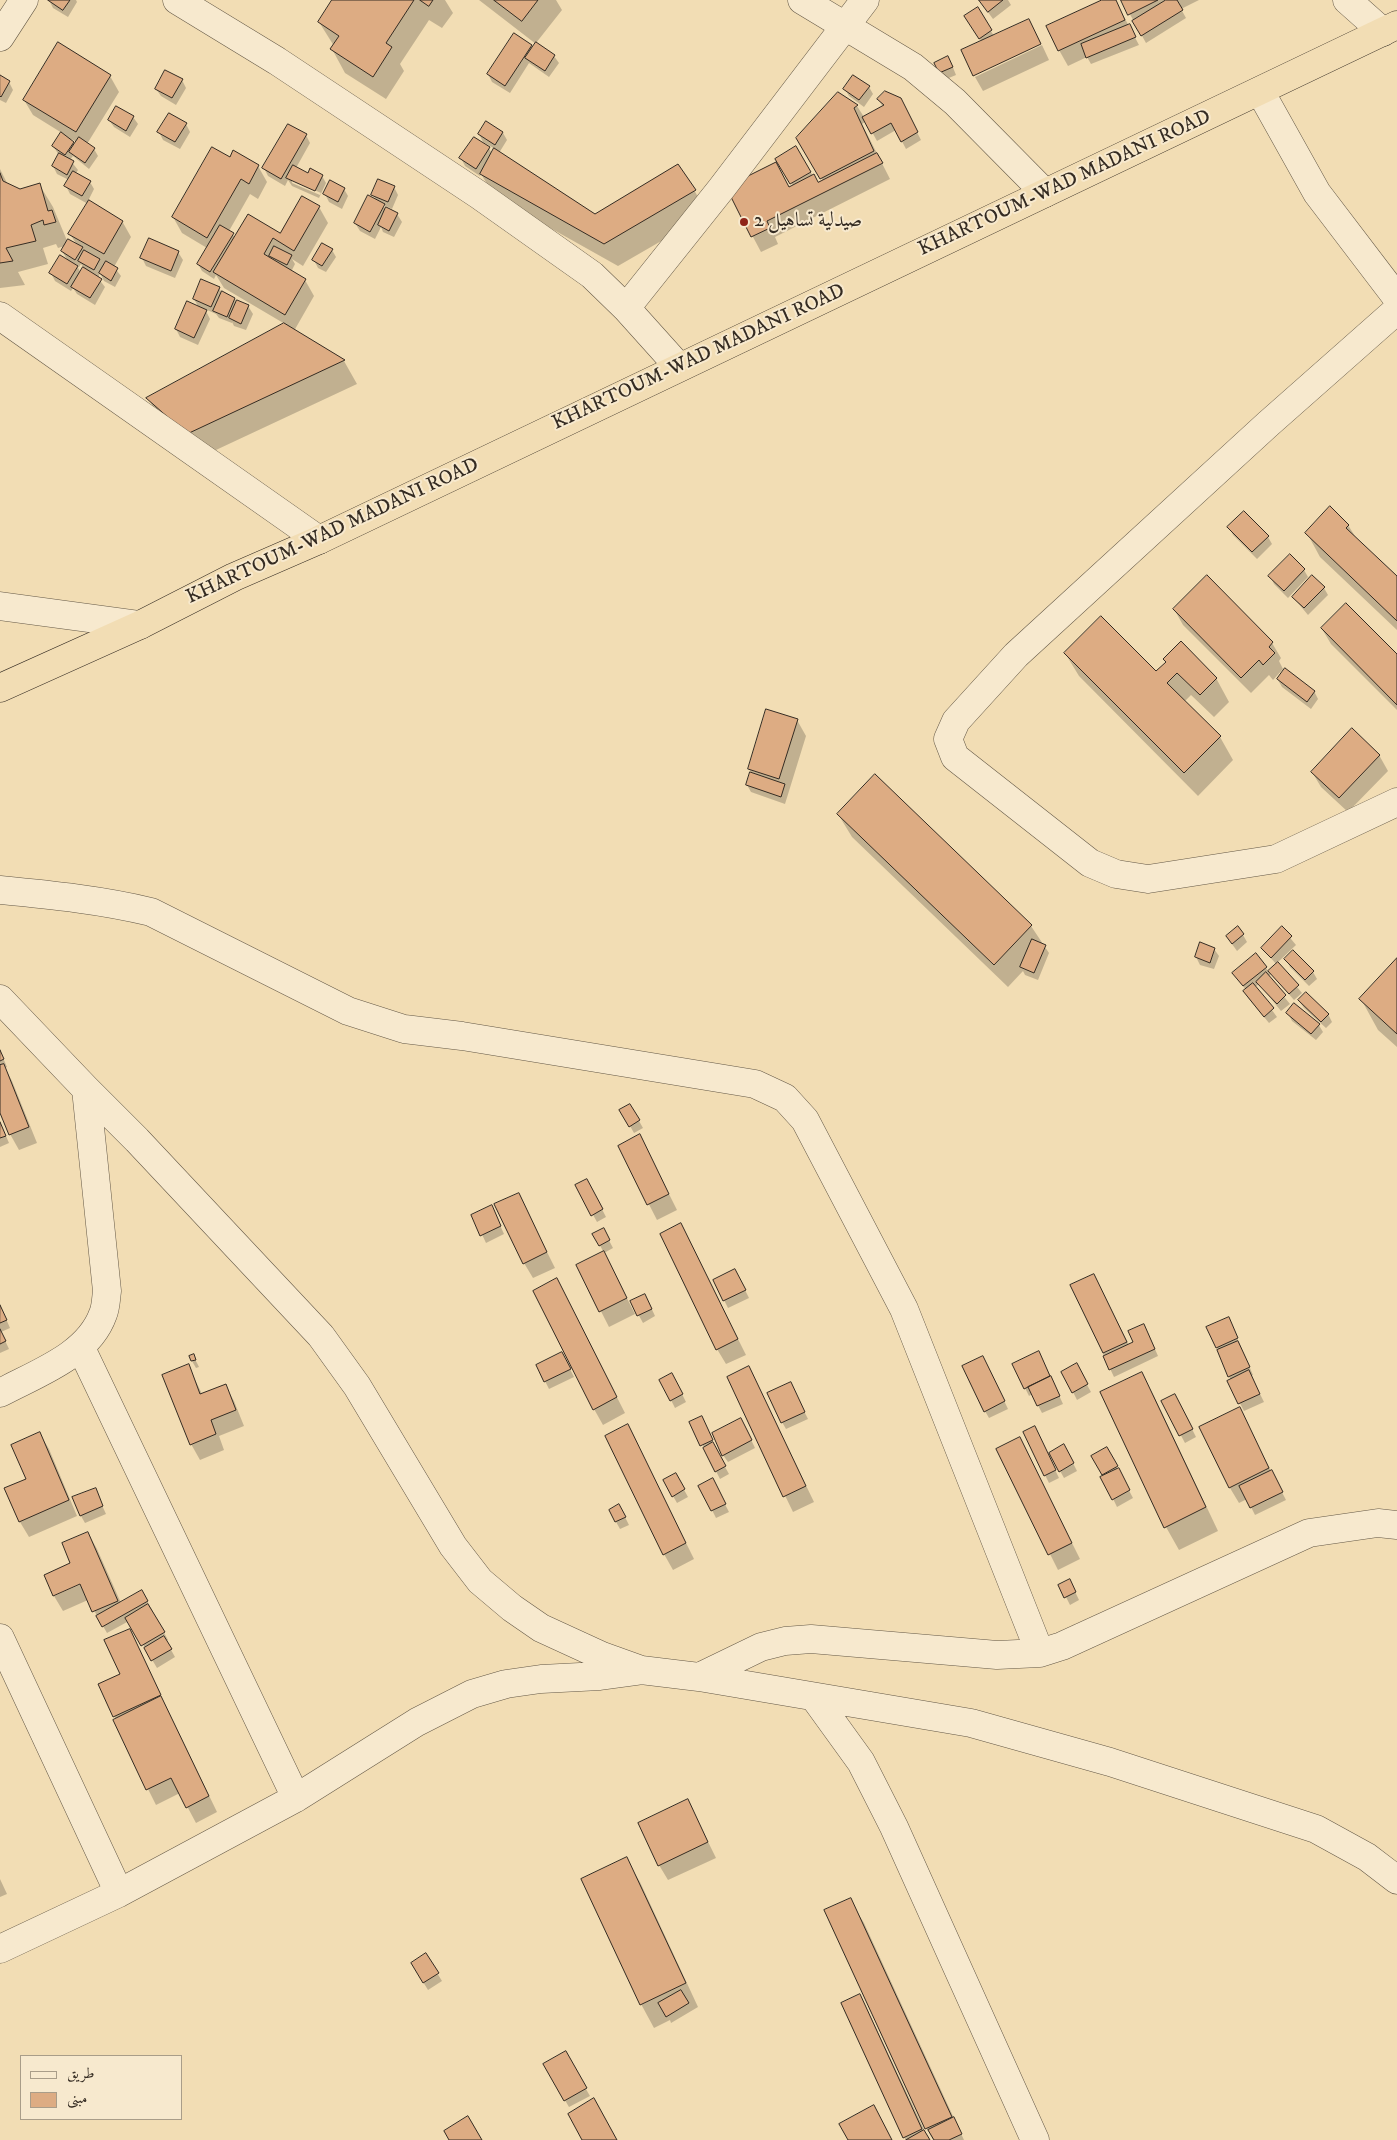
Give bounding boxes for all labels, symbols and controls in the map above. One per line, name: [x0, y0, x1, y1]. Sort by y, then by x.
street label: KHARTOUM-WAD MADANI ROAD: [915, 106, 1215, 262]
place label: صيدلية تساهيل 2: [754, 210, 862, 234]
marker: صيدلية تساهيل 2: [738, 216, 750, 228]
street label: KHARTOUM-WAD MADANI ROAD: [549, 280, 849, 436]
street label: KHARTOUM-WAD MADANI ROAD: [183, 454, 483, 610]
legend: [20, 2055, 182, 2120]
text: طريق: [67, 2064, 94, 2083]
text: مبنى: [67, 2089, 87, 2108]

